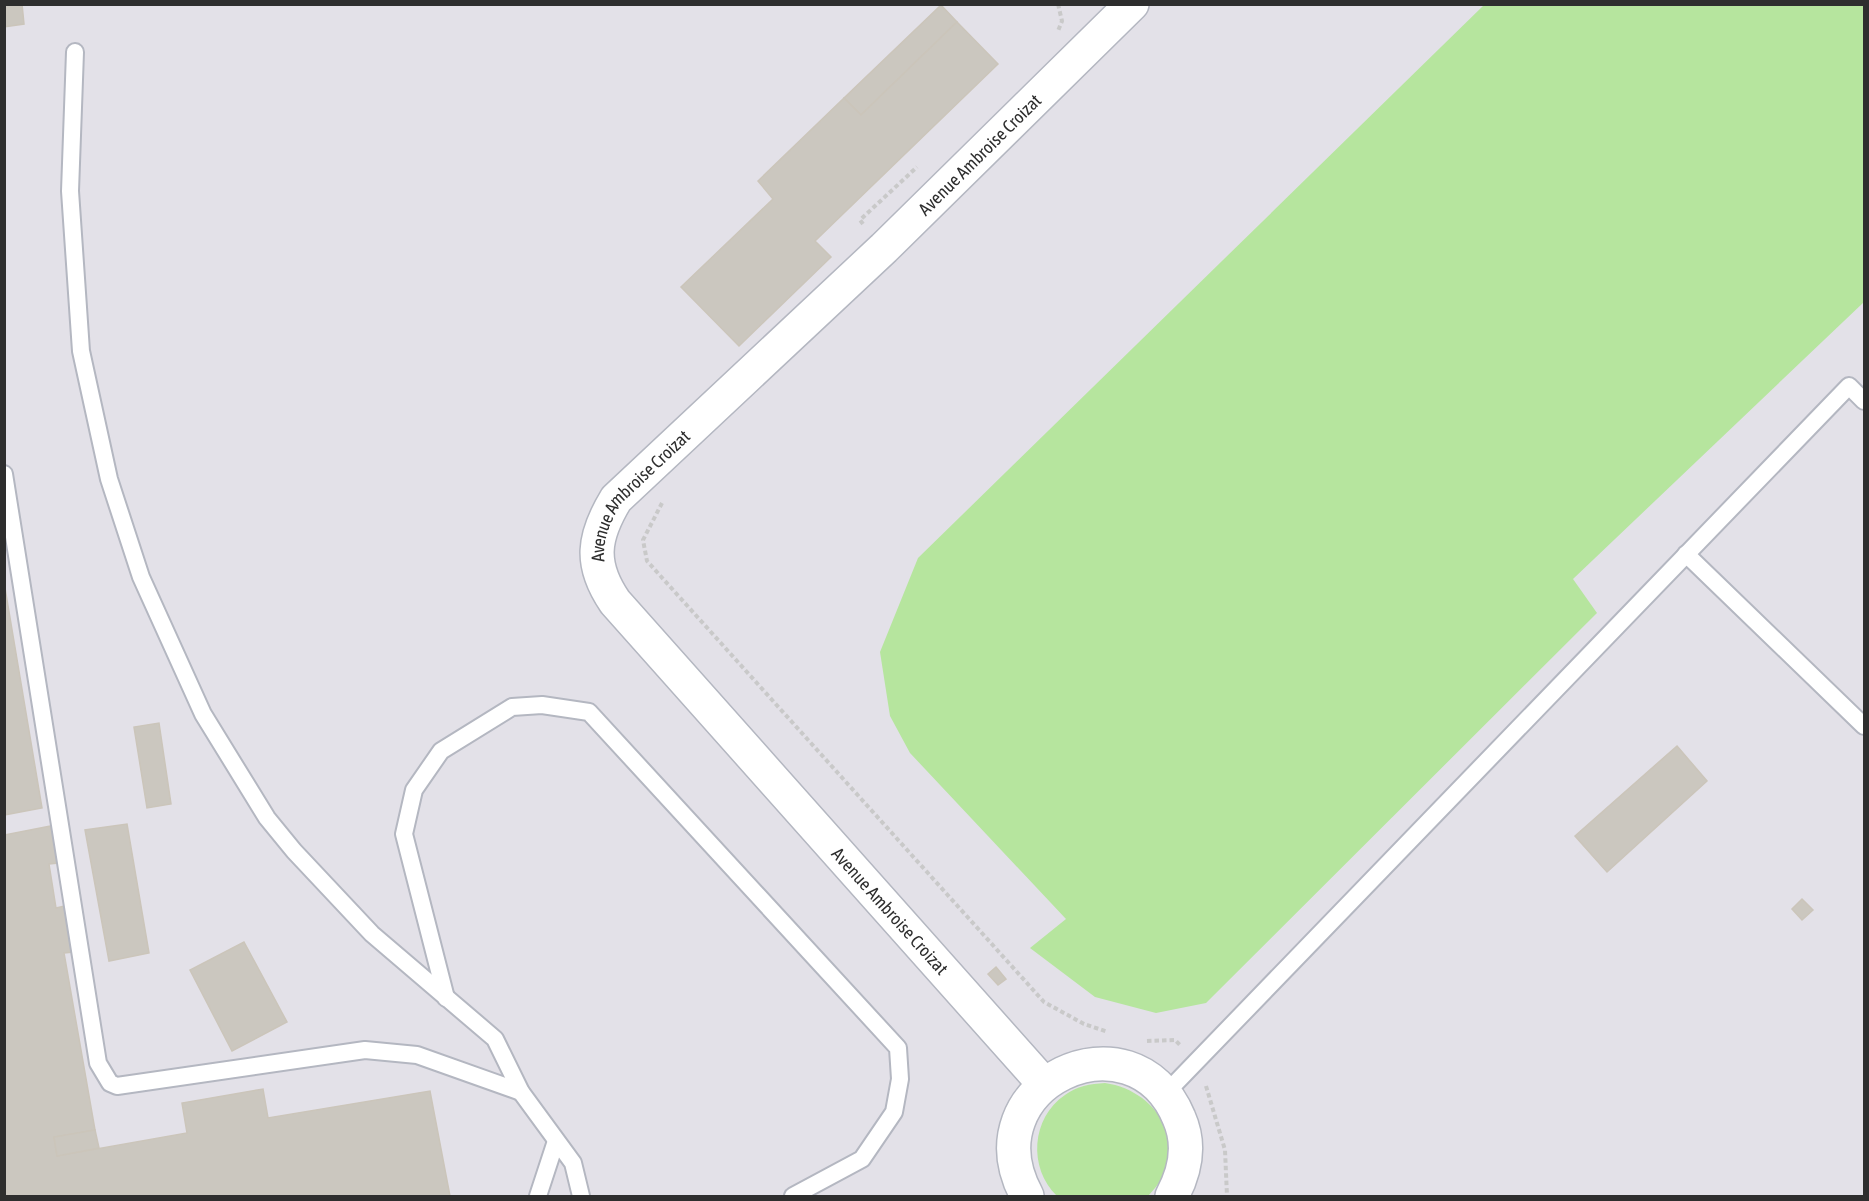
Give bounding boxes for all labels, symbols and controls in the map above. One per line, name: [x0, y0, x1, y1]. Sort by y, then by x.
street label: Avenue Ambroise Croizat: [914, 89, 1045, 219]
street label: Avenue Ambroise Croizat: [586, 425, 694, 563]
street label: Avenue Ambroise Croizat: [827, 843, 953, 979]

